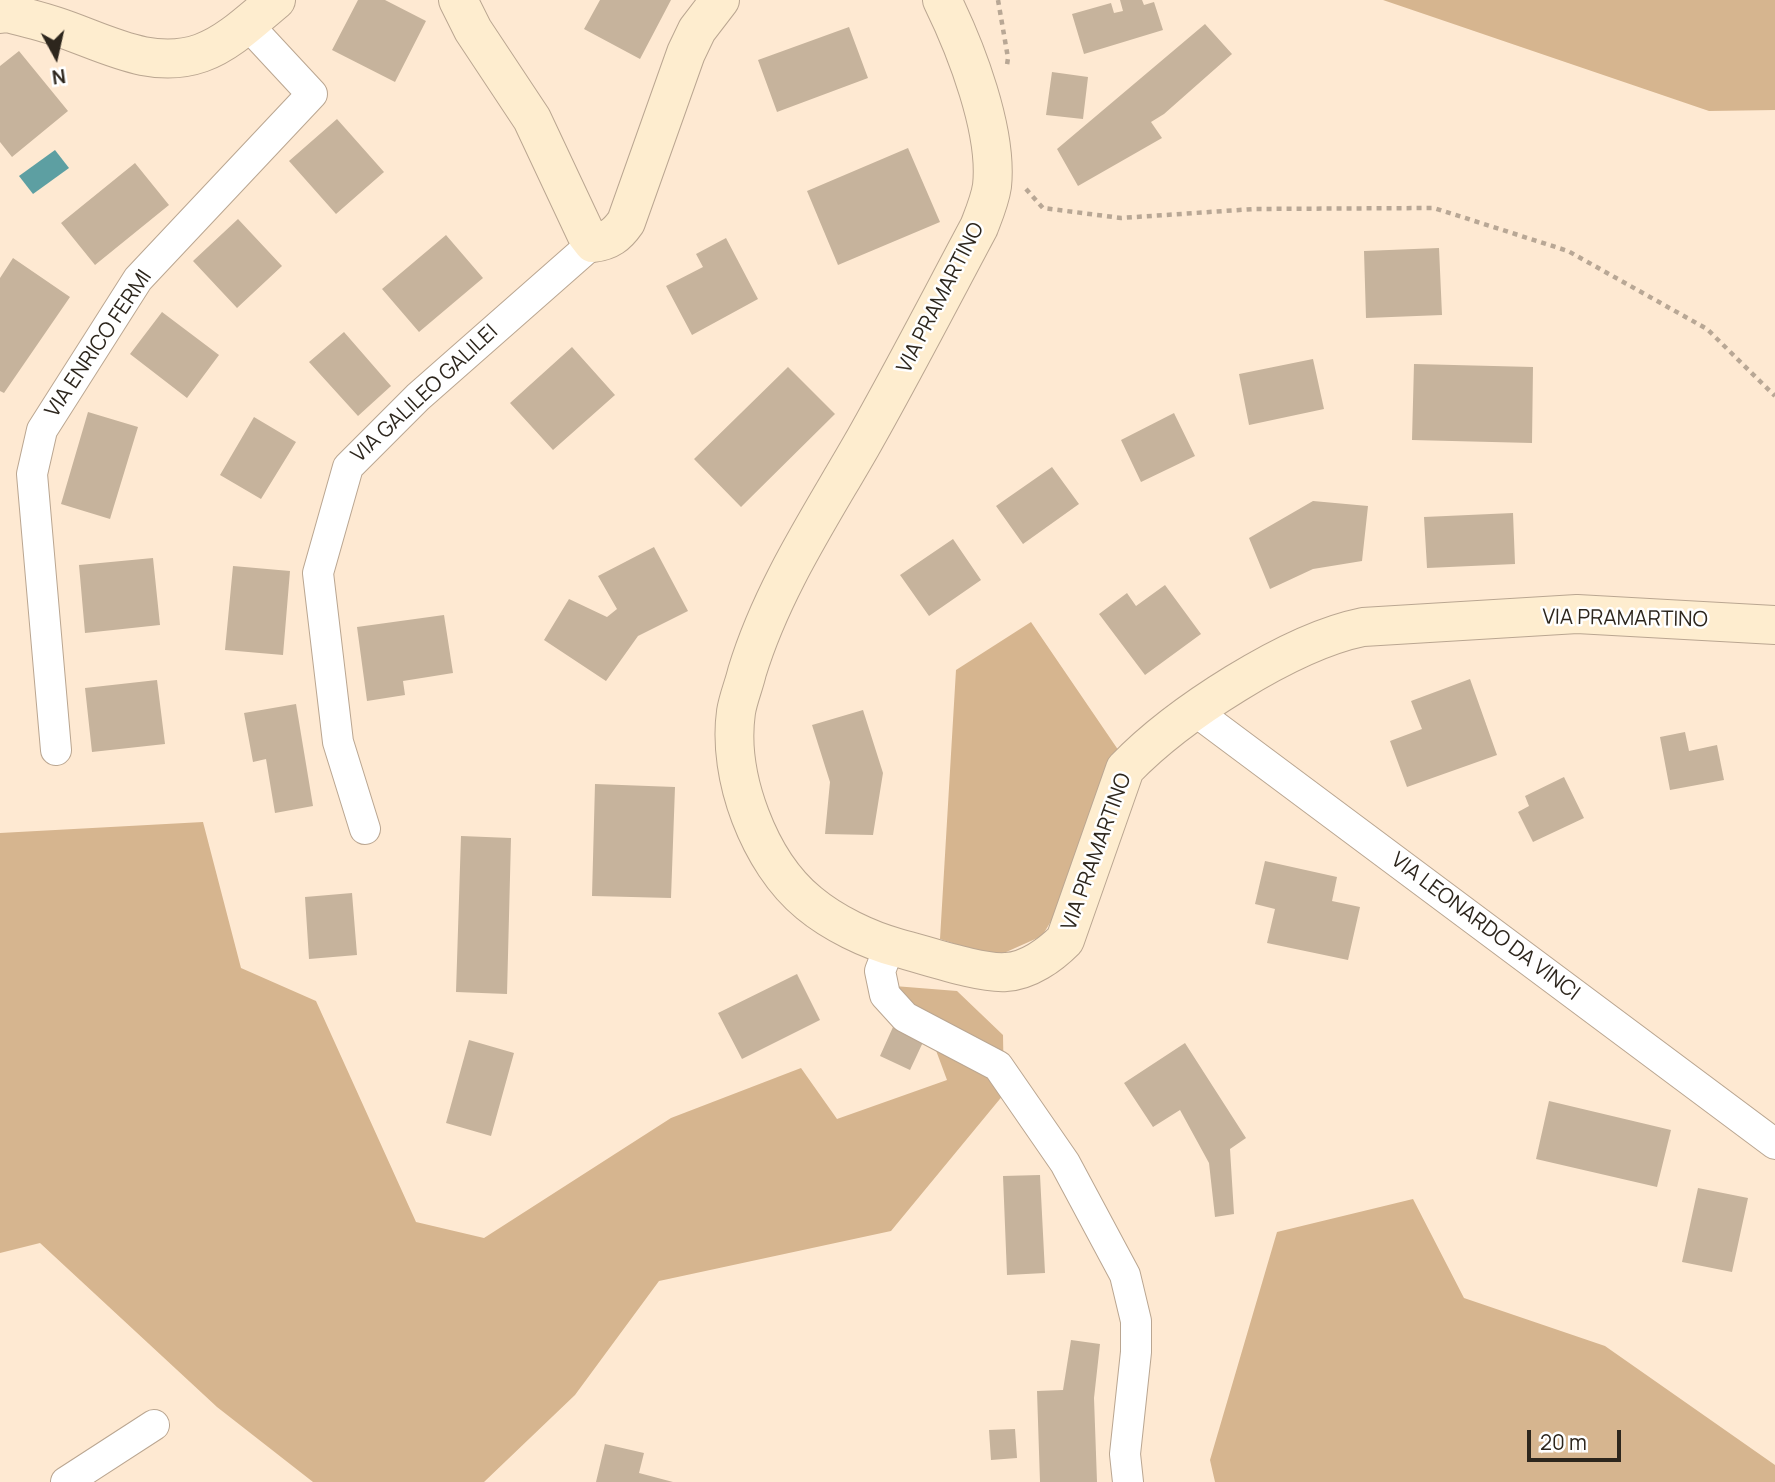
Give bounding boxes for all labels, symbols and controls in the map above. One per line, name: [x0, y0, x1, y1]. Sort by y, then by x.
north arrow: [21, 21, 91, 91]
text: N: [50, 63, 67, 91]
street label: VIA PRAMARTINO: [892, 219, 990, 377]
street label: VIA ENRICO FERMI: [40, 266, 158, 422]
street label: VIA GALILEO GALILEI: [347, 320, 503, 468]
street label: VIA PRAMARTINO: [1542, 605, 1708, 633]
street label: VIA PRAMARTINO: [1057, 770, 1137, 934]
street label: VIA LEONARDO DA VINCI: [1386, 848, 1584, 1006]
scale bar: [1530, 1416, 1624, 1460]
text: 20 m: [1540, 1428, 1587, 1456]

